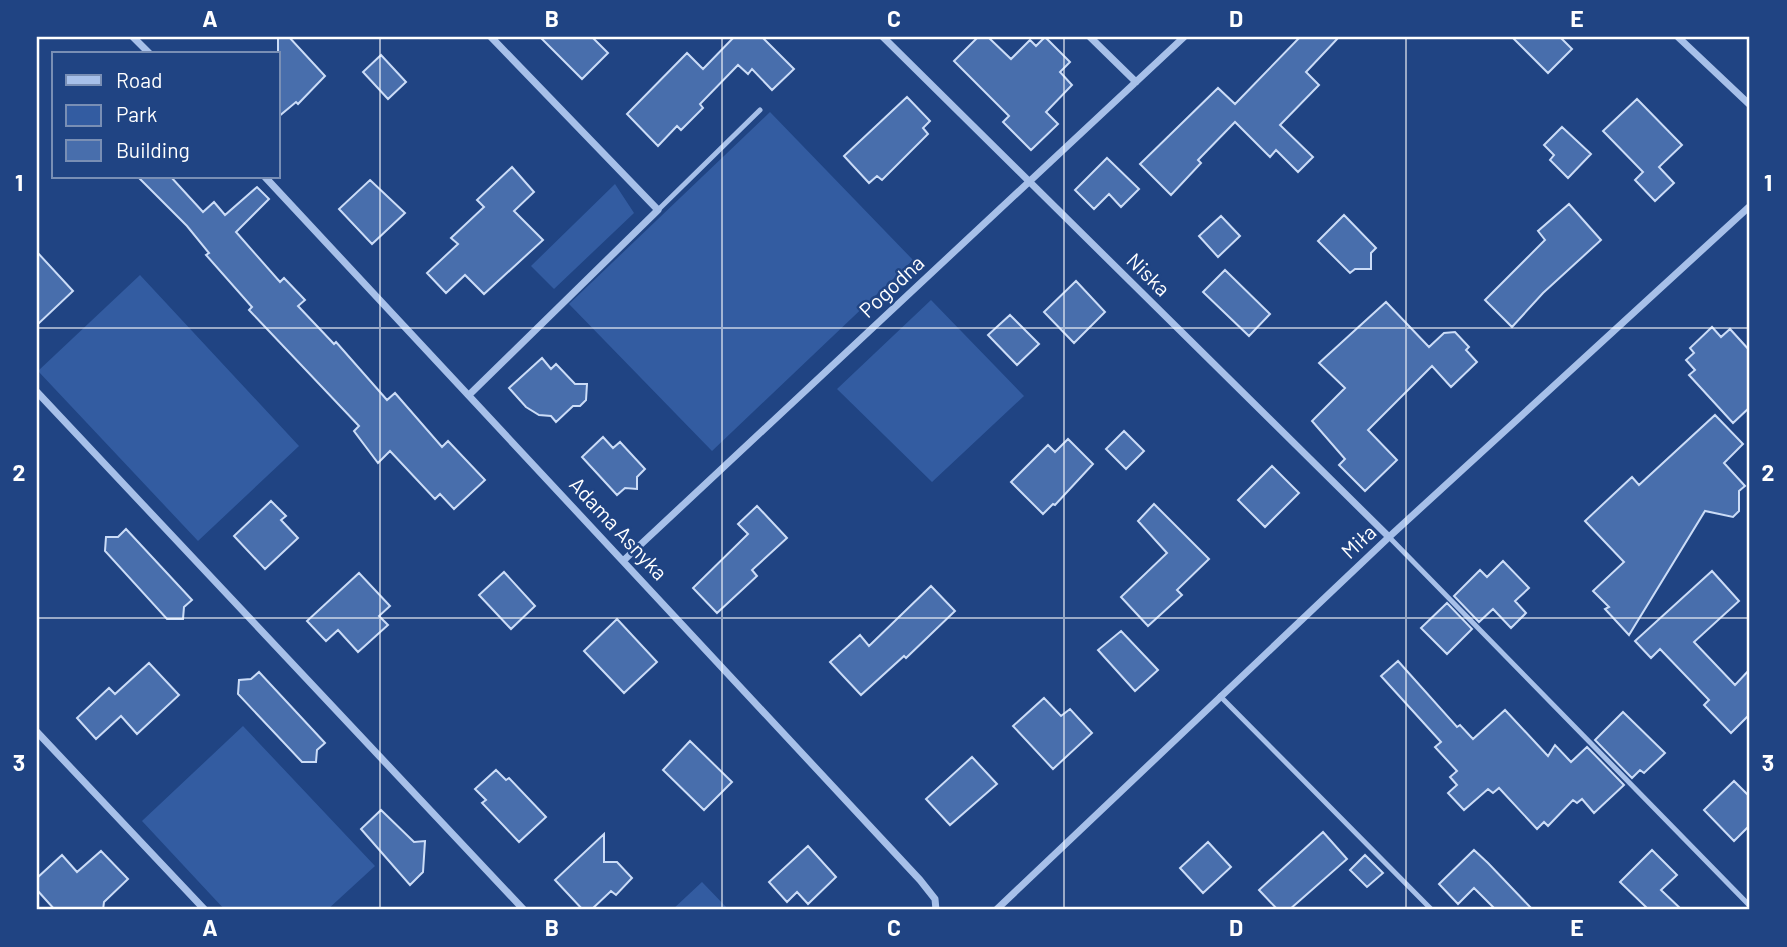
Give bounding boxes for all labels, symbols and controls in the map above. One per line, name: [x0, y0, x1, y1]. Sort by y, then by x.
text: A: [202, 4, 218, 32]
text: B: [545, 4, 559, 32]
text: C: [887, 4, 901, 32]
text: D: [1229, 4, 1243, 32]
text: E: [1570, 4, 1584, 32]
legend: [52, 52, 280, 178]
text: Road: [116, 67, 162, 92]
text: Park: [116, 101, 157, 126]
text: Building: [116, 137, 190, 162]
text: 1: [15, 168, 23, 196]
text: 1: [1764, 168, 1772, 196]
street label: Niska: [1122, 247, 1176, 301]
street label: Pogodna: [853, 250, 929, 322]
text: 2: [13, 458, 25, 486]
text: 2: [1762, 458, 1774, 486]
street label: Adama Asnyka: [565, 471, 673, 585]
street label: Miła: [1335, 519, 1381, 563]
text: 3: [13, 748, 25, 776]
text: 3: [1762, 748, 1774, 776]
text: A: [202, 913, 218, 941]
text: B: [545, 913, 559, 941]
text: C: [887, 913, 901, 941]
text: D: [1229, 913, 1243, 941]
text: E: [1570, 913, 1584, 941]

